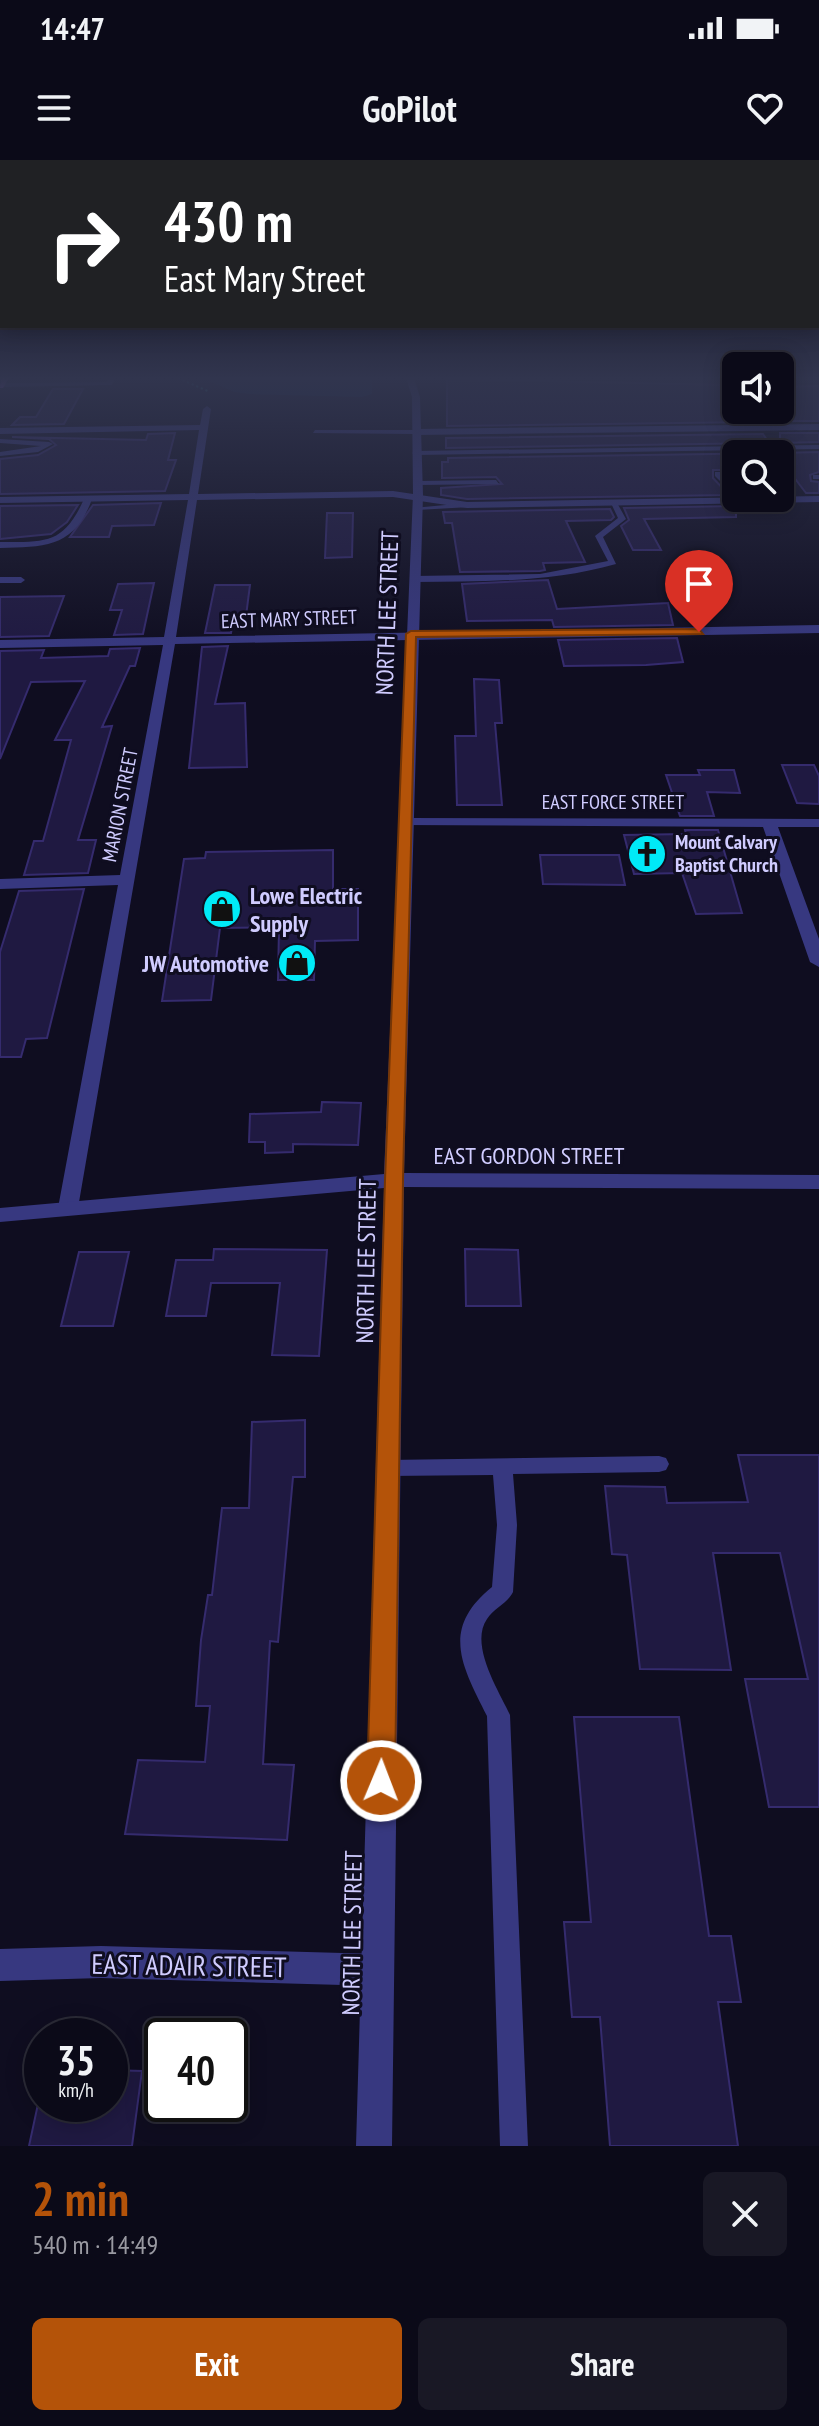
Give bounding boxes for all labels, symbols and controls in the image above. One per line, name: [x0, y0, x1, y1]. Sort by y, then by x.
text: 14:47: [40, 9, 105, 48]
text: GoPilot: [362, 85, 457, 132]
icon: menu: [32, 86, 76, 130]
icon: heart: [743, 86, 787, 130]
text: 430 m: [164, 185, 293, 257]
icon: right: [32, 192, 136, 296]
text: East Mary Street: [164, 255, 365, 302]
map controls: [722, 352, 794, 512]
button: sound: [722, 352, 794, 424]
button: search: [722, 440, 794, 512]
street label: NORTH LEE STREET: [369, 530, 405, 696]
pin: [665, 550, 733, 632]
icon: arrive: [677, 562, 721, 606]
street label: EAST MARY STREET: [220, 604, 358, 634]
street label: MARION STREET: [96, 746, 144, 864]
street label: EAST FORCE STREET: [542, 789, 684, 815]
place label: Mount Calvary Baptist Church: [675, 829, 778, 878]
church icon: Mount Calvary Baptist Church: [626, 833, 668, 875]
place label: Lowe Electric Supply: [250, 880, 363, 939]
shop icon: Lowe Electric Supply: [201, 888, 243, 930]
shop icon: JW Automotive: [276, 942, 318, 984]
place label: JW Automotive: [141, 948, 269, 979]
street label: EAST GORDON STREET: [433, 1140, 625, 1171]
street label: NORTH LEE STREET: [349, 1178, 383, 1344]
position arrow: [339, 1739, 423, 1823]
street label: NORTH LEE STREET: [335, 1850, 369, 2016]
street label: EAST ADAIR STREET: [91, 1945, 287, 1985]
speed limit sign: 40: [144, 2018, 248, 2122]
text: 35: [57, 2034, 95, 2086]
text: km/h: [58, 2077, 94, 2103]
text: 2 min: [32, 2167, 129, 2229]
button: close: [703, 2172, 787, 2256]
text: 540 m · 14:49: [32, 2228, 158, 2261]
button: Exit: [32, 2318, 402, 2410]
button: Share: [418, 2318, 787, 2410]

